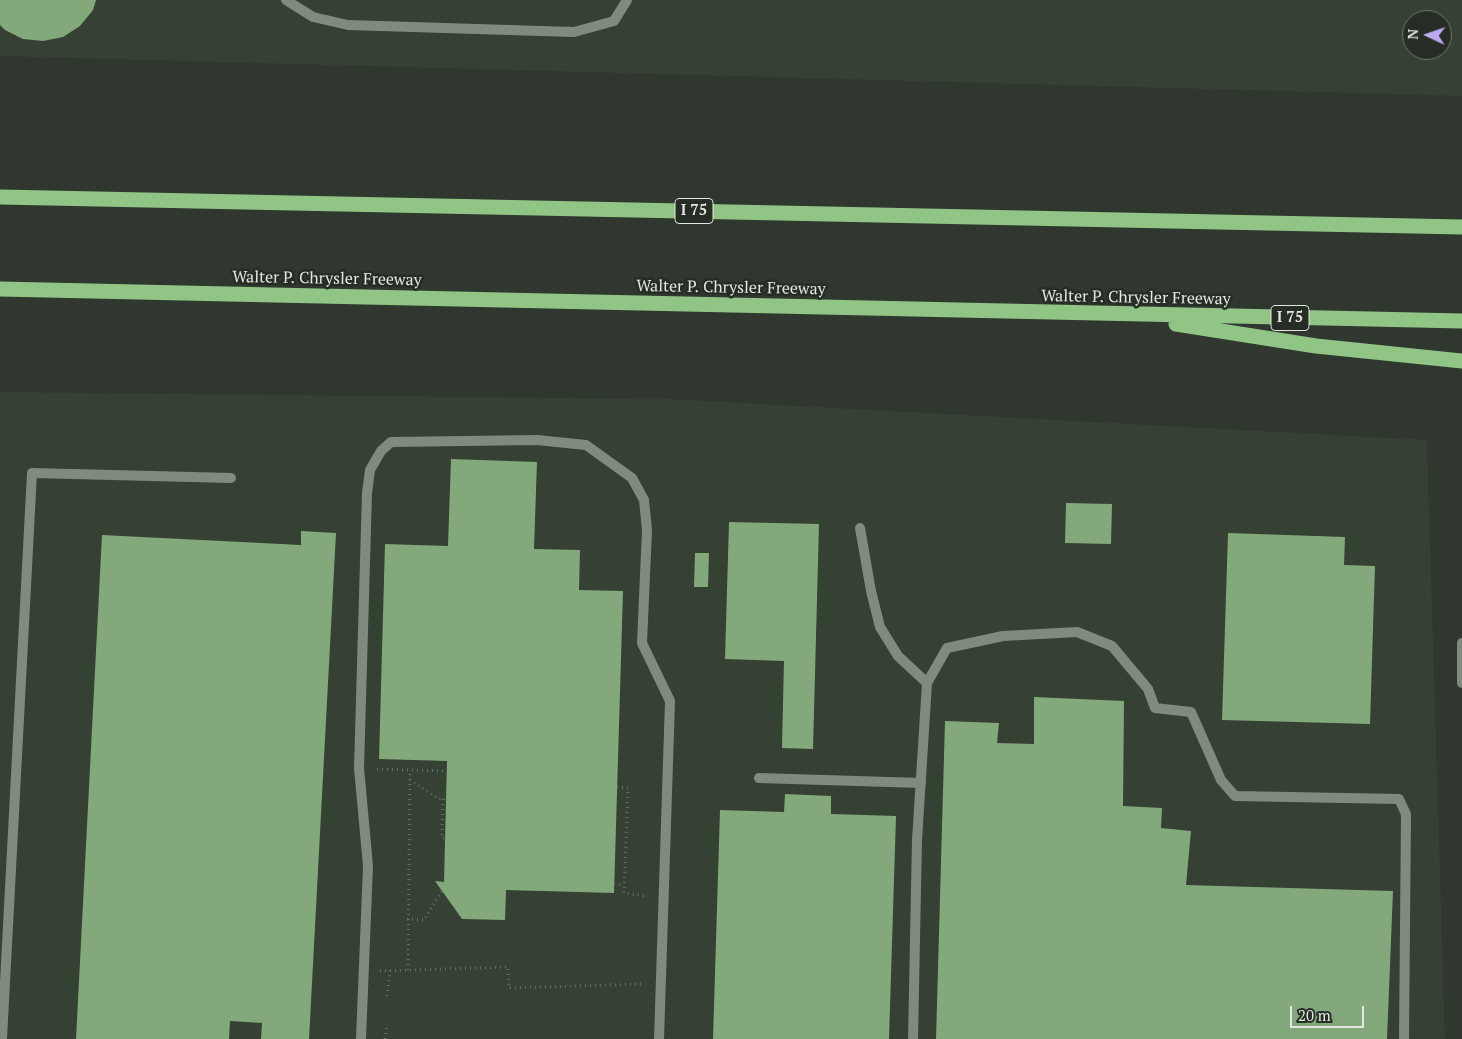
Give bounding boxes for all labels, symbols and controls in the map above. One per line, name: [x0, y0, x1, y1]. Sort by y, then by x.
north arrow: [1402, 10, 1452, 60]
text: N: [1403, 28, 1422, 40]
road number: I 75: [675, 198, 713, 224]
street label: Walter P. Chrysler Freeway: [232, 268, 422, 290]
street label: Walter P. Chrysler Freeway: [636, 277, 826, 299]
street label: Walter P. Chrysler Freeway: [1041, 287, 1231, 309]
road number: I 75: [1271, 306, 1309, 330]
scale bar: [1292, 996, 1366, 1028]
text: 20 m: [1298, 1005, 1331, 1025]

